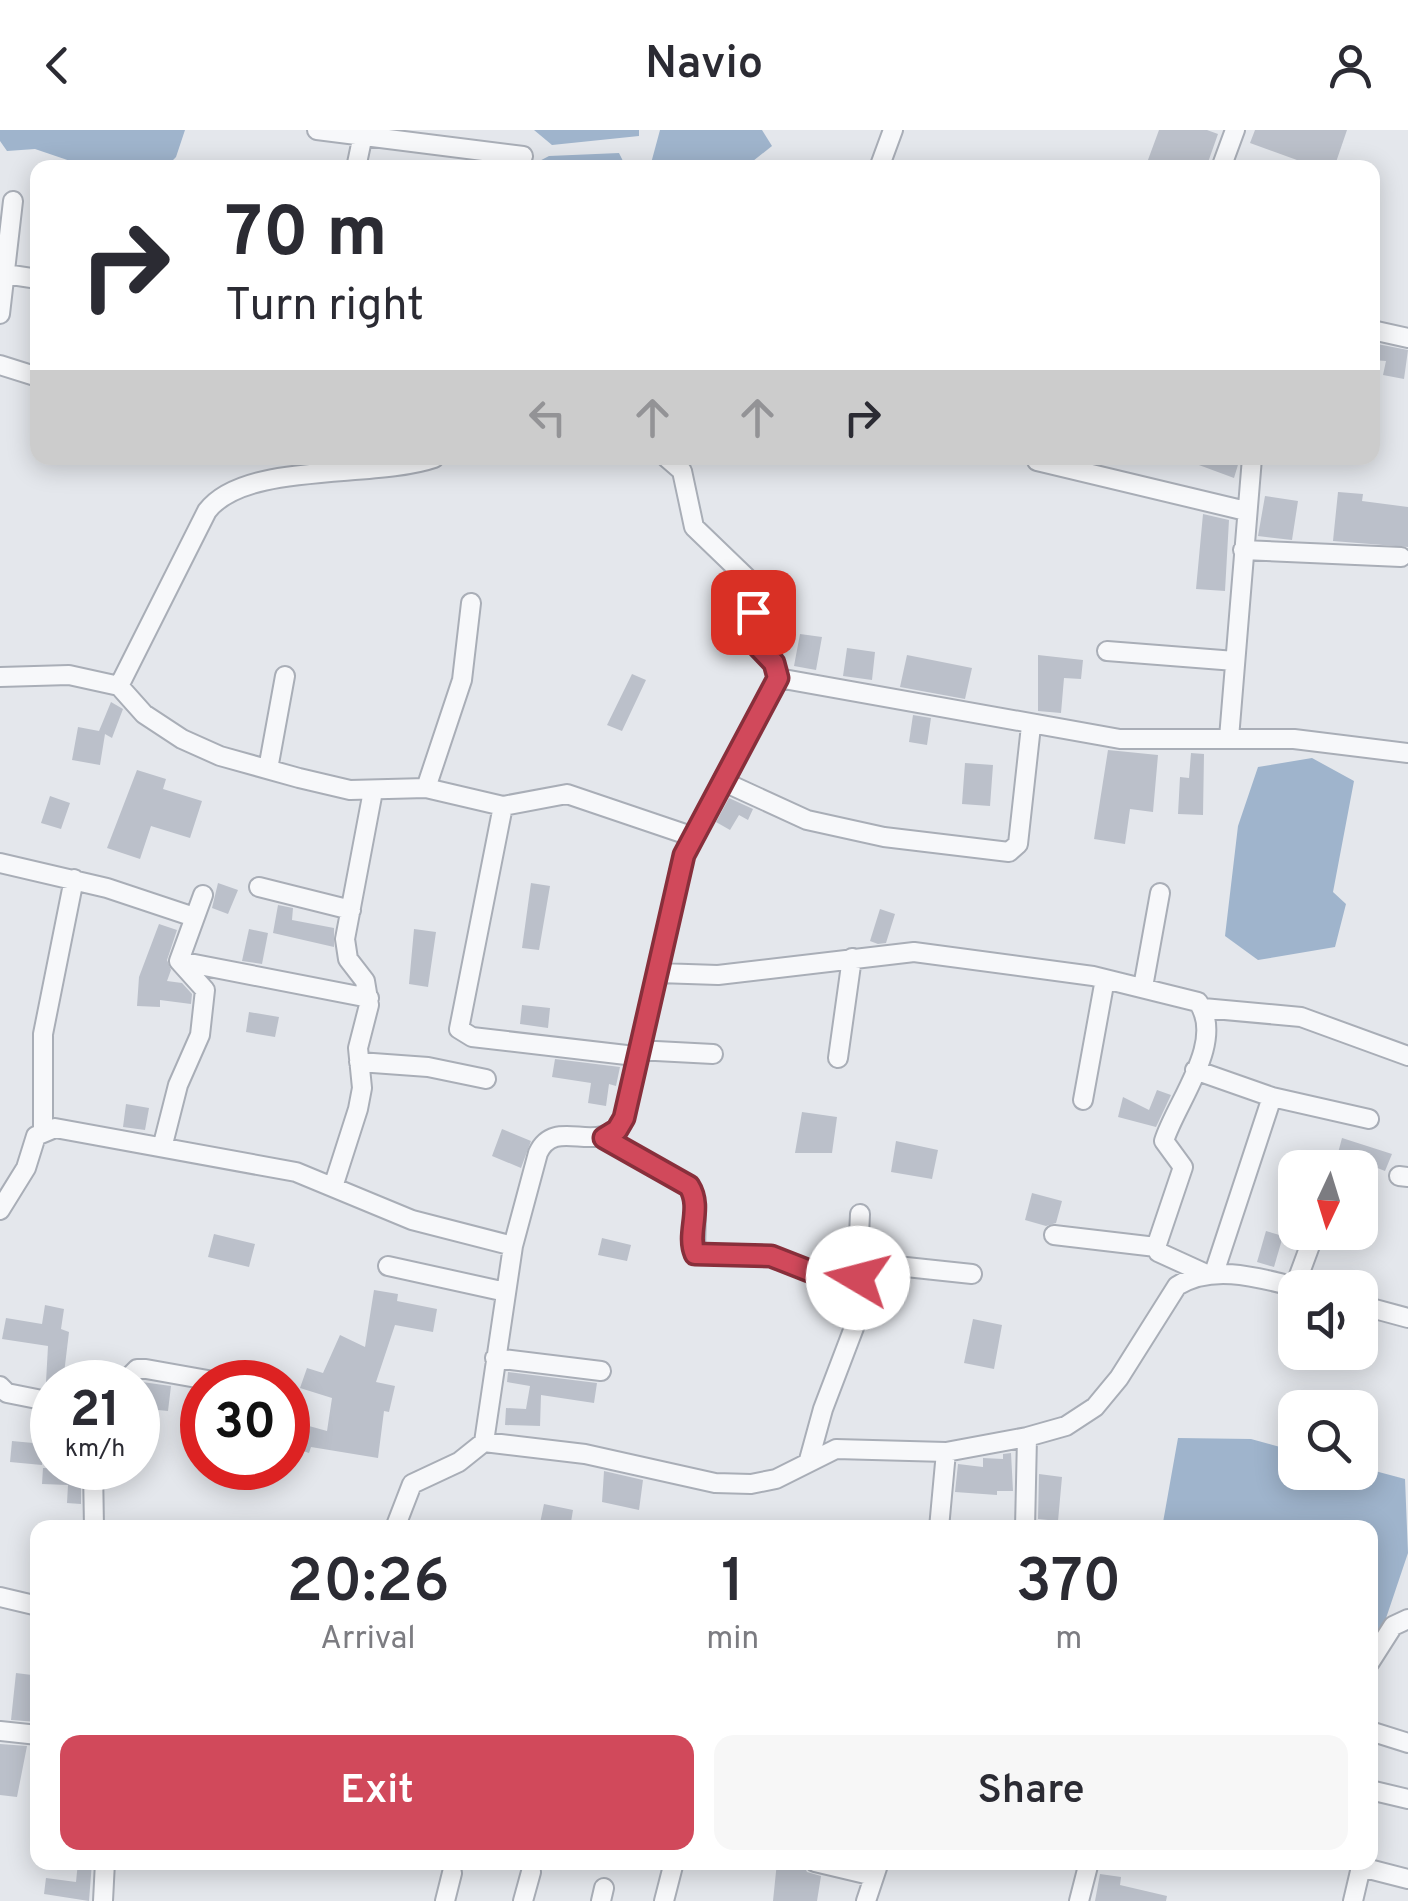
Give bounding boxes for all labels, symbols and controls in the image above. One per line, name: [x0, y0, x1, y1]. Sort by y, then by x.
text: Navio: [645, 37, 763, 94]
icon: back: [30, 38, 85, 93]
icon: person: [1323, 38, 1378, 93]
text: 70 m: [225, 192, 388, 281]
icon: right: [60, 200, 190, 330]
text: Turn right: [225, 279, 424, 336]
icon: left: [520, 390, 575, 445]
icon: ahead: [625, 390, 680, 445]
icon: ahead: [730, 390, 785, 445]
icon: right: [835, 390, 890, 445]
pin: [711, 570, 796, 655]
icon: arrive: [726, 585, 781, 640]
north arrow: [1278, 1150, 1378, 1250]
map controls: [1278, 1150, 1378, 1490]
position arrow: [806, 1226, 910, 1330]
button: sound: [1278, 1270, 1378, 1370]
speed limit sign: 30: [180, 1360, 310, 1490]
text: 21: [70, 1381, 120, 1444]
button: search: [1278, 1390, 1378, 1490]
text: km/h: [65, 1434, 125, 1466]
text: 20:26: [286, 1547, 450, 1623]
text: 1: [721, 1547, 745, 1623]
text: 370: [1016, 1547, 1122, 1623]
text: Arrival: [320, 1620, 416, 1660]
text: min: [706, 1620, 759, 1660]
text: m: [1055, 1620, 1082, 1660]
button: Exit: [60, 1735, 694, 1850]
button: Share: [714, 1735, 1348, 1850]

